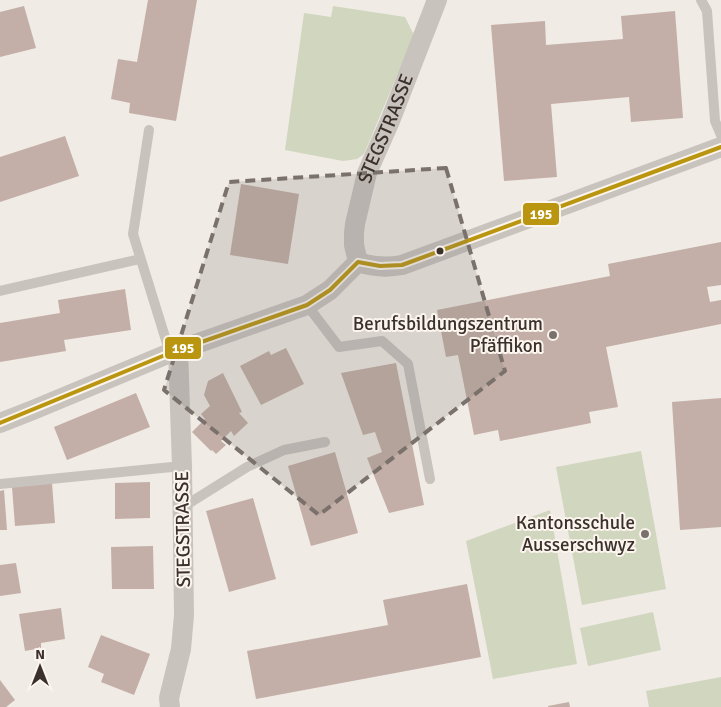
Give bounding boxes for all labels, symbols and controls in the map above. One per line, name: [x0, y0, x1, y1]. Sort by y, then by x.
street label: STEGSTRASSE: [353, 70, 419, 186]
line badge: 195: [522, 202, 560, 226]
text: 195: [530, 206, 552, 223]
unlabelled marker: [435, 246, 445, 256]
place label: Berufsbildungszentrum Pfäffikon: [353, 312, 543, 358]
marker: Berufsbildungszentrum Pfäffikon: [547, 329, 559, 341]
line badge: 195: [164, 336, 202, 360]
text: 195: [172, 340, 194, 357]
street label: STEGSTRASSE: [170, 471, 196, 587]
place label: Kantonsschule Ausserschwyz: [516, 511, 635, 557]
marker: Kantonsschule Ausserschwyz: [639, 528, 651, 540]
north arrow: [15, 642, 65, 692]
text: N: [35, 646, 45, 663]

